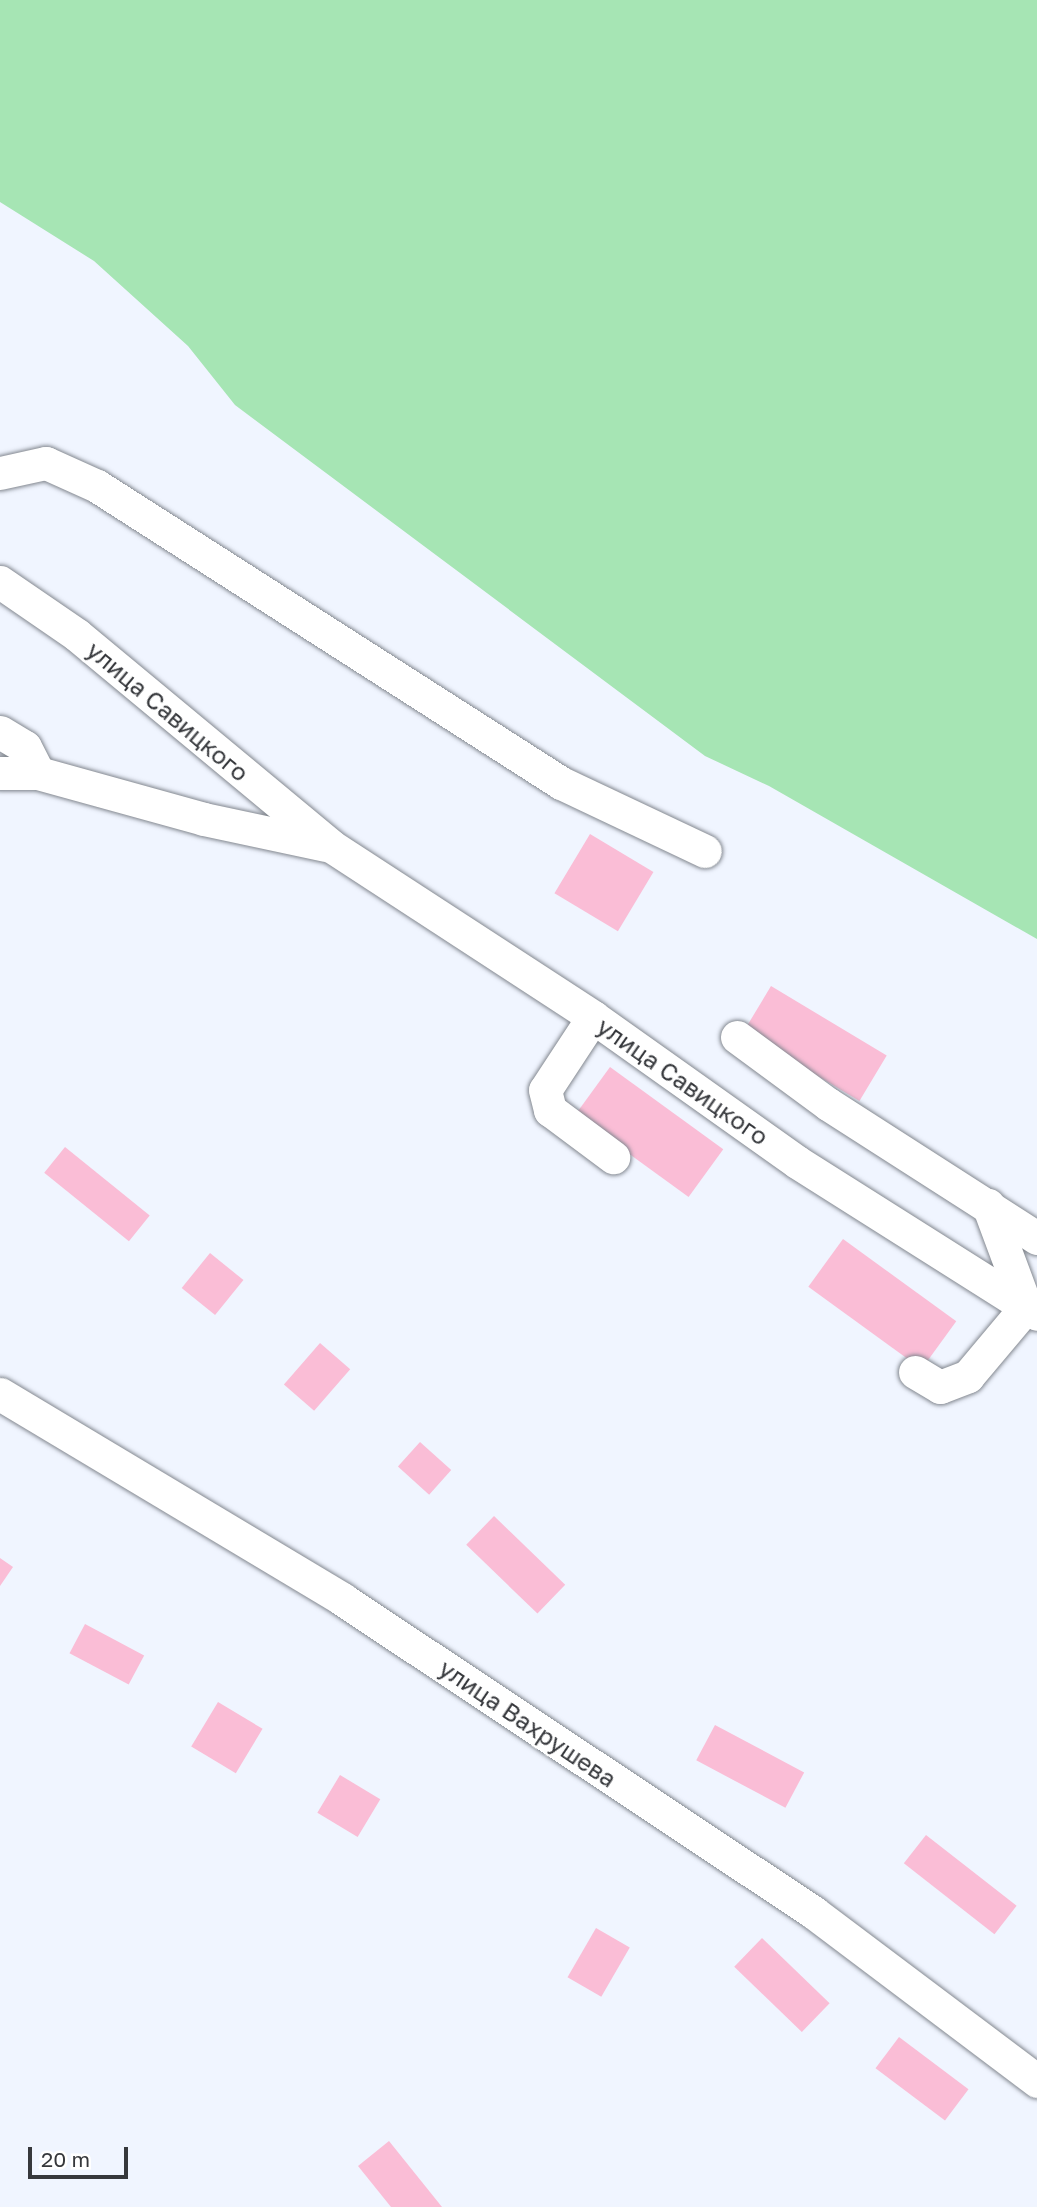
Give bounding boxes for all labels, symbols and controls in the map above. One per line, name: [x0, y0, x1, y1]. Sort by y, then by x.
street label: улица Савицкого: [81, 635, 255, 787]
street label: улица Савицкого: [592, 1011, 774, 1151]
street label: улица Вахрушева: [434, 1653, 622, 1793]
scale bar: [32, 2134, 131, 2178]
text: 20 m: [41, 2146, 90, 2172]

